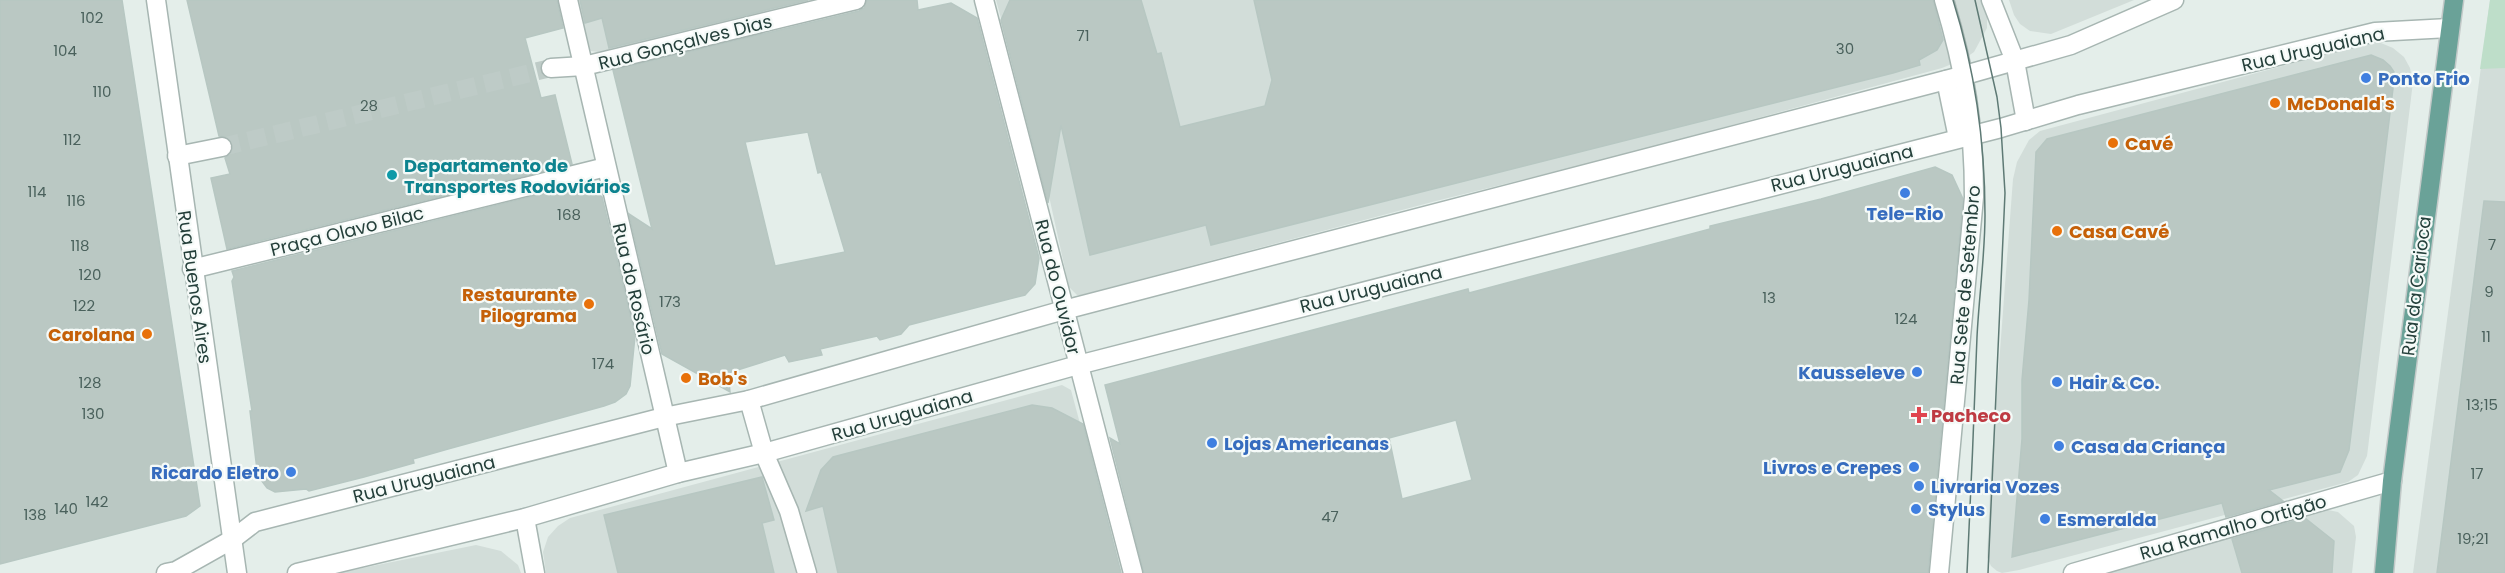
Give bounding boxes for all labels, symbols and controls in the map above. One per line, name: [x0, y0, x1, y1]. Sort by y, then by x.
house number: 102: [81, 7, 103, 28]
street label: Rua Gonçalves Dias: [596, 8, 774, 76]
street label: Rua Uruguaiana: [2239, 20, 2387, 78]
house number: 71: [1077, 25, 1090, 46]
house number: 30: [1836, 38, 1854, 59]
house number: 104: [53, 40, 77, 61]
place label: Ponto Frio: [2378, 66, 2470, 91]
marker: Ponto Frio: [2359, 71, 2373, 85]
house number: 110: [92, 81, 112, 102]
place label: McDonald's: [2287, 91, 2395, 116]
house number: 28: [360, 95, 378, 116]
marker: McDonald's: [2268, 96, 2282, 110]
house number: 112: [63, 129, 81, 150]
place label: Cavé: [2125, 131, 2173, 156]
marker: Cavé: [2106, 136, 2120, 150]
street label: Rua Uruguaiana: [1768, 138, 1916, 198]
place label: Departamento de Transportes Rodoviários: [404, 153, 631, 199]
marker: Departamento de Transportes Rodoviários: [385, 168, 399, 182]
house number: 114: [27, 181, 47, 202]
street label: Rua Sete de Setembro: [1944, 184, 1986, 386]
marker: Tele-Rio: [1898, 186, 1912, 200]
house number: 116: [66, 190, 86, 211]
street label: Praça Olavo Bilac: [268, 200, 426, 262]
place label: Tele-Rio: [1866, 201, 1944, 226]
house number: 168: [557, 204, 581, 225]
street label: Rua Buenos Aires: [172, 209, 218, 365]
street label: Rua da Carioca: [2395, 215, 2437, 357]
street label: Rua do Ouvidor: [1029, 217, 1087, 358]
place label: Casa Cavé: [2069, 219, 2169, 244]
street label: Rua do Rosário: [607, 221, 661, 357]
marker: Casa Cavé: [2050, 224, 2064, 238]
house number: 7: [2488, 234, 2496, 255]
house number: 118: [70, 235, 90, 256]
street label: Rua Uruguaiana: [1297, 259, 1445, 319]
house number: 120: [79, 264, 101, 285]
house number: 9: [2484, 281, 2494, 302]
place label: Restaurante Pilograma: [462, 282, 577, 328]
house number: 13: [1762, 287, 1776, 308]
house number: 173: [659, 291, 681, 312]
house number: 122: [73, 295, 95, 316]
marker: Restaurante Pilograma: [582, 297, 596, 311]
house number: 124: [1895, 308, 1917, 329]
place label: Carolana: [48, 322, 135, 347]
house number: 11: [2481, 326, 2491, 347]
marker: Carolana: [140, 327, 154, 341]
house number: 174: [592, 353, 614, 374]
place label: Kausseleve: [1798, 360, 1905, 385]
marker: Kausseleve: [1910, 365, 1924, 379]
place label: Bob's: [698, 366, 748, 391]
place label: Hair & Co.: [2069, 370, 2160, 395]
marker: Bob's: [679, 371, 693, 385]
house number: 128: [79, 372, 101, 393]
marker: Hair & Co.: [2050, 375, 2064, 389]
street label: Rua Uruguaiana: [828, 383, 976, 447]
house number: 13;15: [2466, 394, 2498, 415]
house number: 130: [81, 403, 105, 424]
place label: Pacheco: [1931, 403, 2011, 428]
marker: Pacheco: [1912, 408, 1926, 422]
place label: Lojas Americanas: [1224, 431, 1389, 456]
place label: Casa da Criança: [2071, 434, 2225, 459]
marker: Lojas Americanas: [1205, 436, 1219, 450]
marker: Casa da Criança: [2052, 439, 2066, 453]
street label: Rua Uruguaiana: [350, 449, 498, 509]
place label: Livros e Crepes: [1763, 455, 1902, 480]
place label: Ricardo Eletro: [151, 460, 279, 485]
marker: Livros e Crepes: [1907, 460, 1921, 474]
house number: 17: [2471, 463, 2484, 484]
marker: Ricardo Eletro: [284, 465, 298, 479]
place label: Livraria Vozes: [1931, 474, 2060, 499]
marker: Livraria Vozes: [1912, 479, 1926, 493]
street label: Rua Ramalho Ortigão: [2137, 488, 2329, 566]
house number: 142: [86, 491, 108, 512]
place label: Stylus: [1928, 497, 1985, 522]
house number: 140: [54, 498, 78, 519]
marker: Stylus: [1909, 502, 1923, 516]
house number: 138: [23, 504, 47, 525]
house number: 47: [1321, 506, 1339, 527]
place label: Esmeralda: [2057, 507, 2157, 532]
marker: Esmeralda: [2038, 512, 2052, 526]
house number: 19;21: [2457, 528, 2489, 549]

